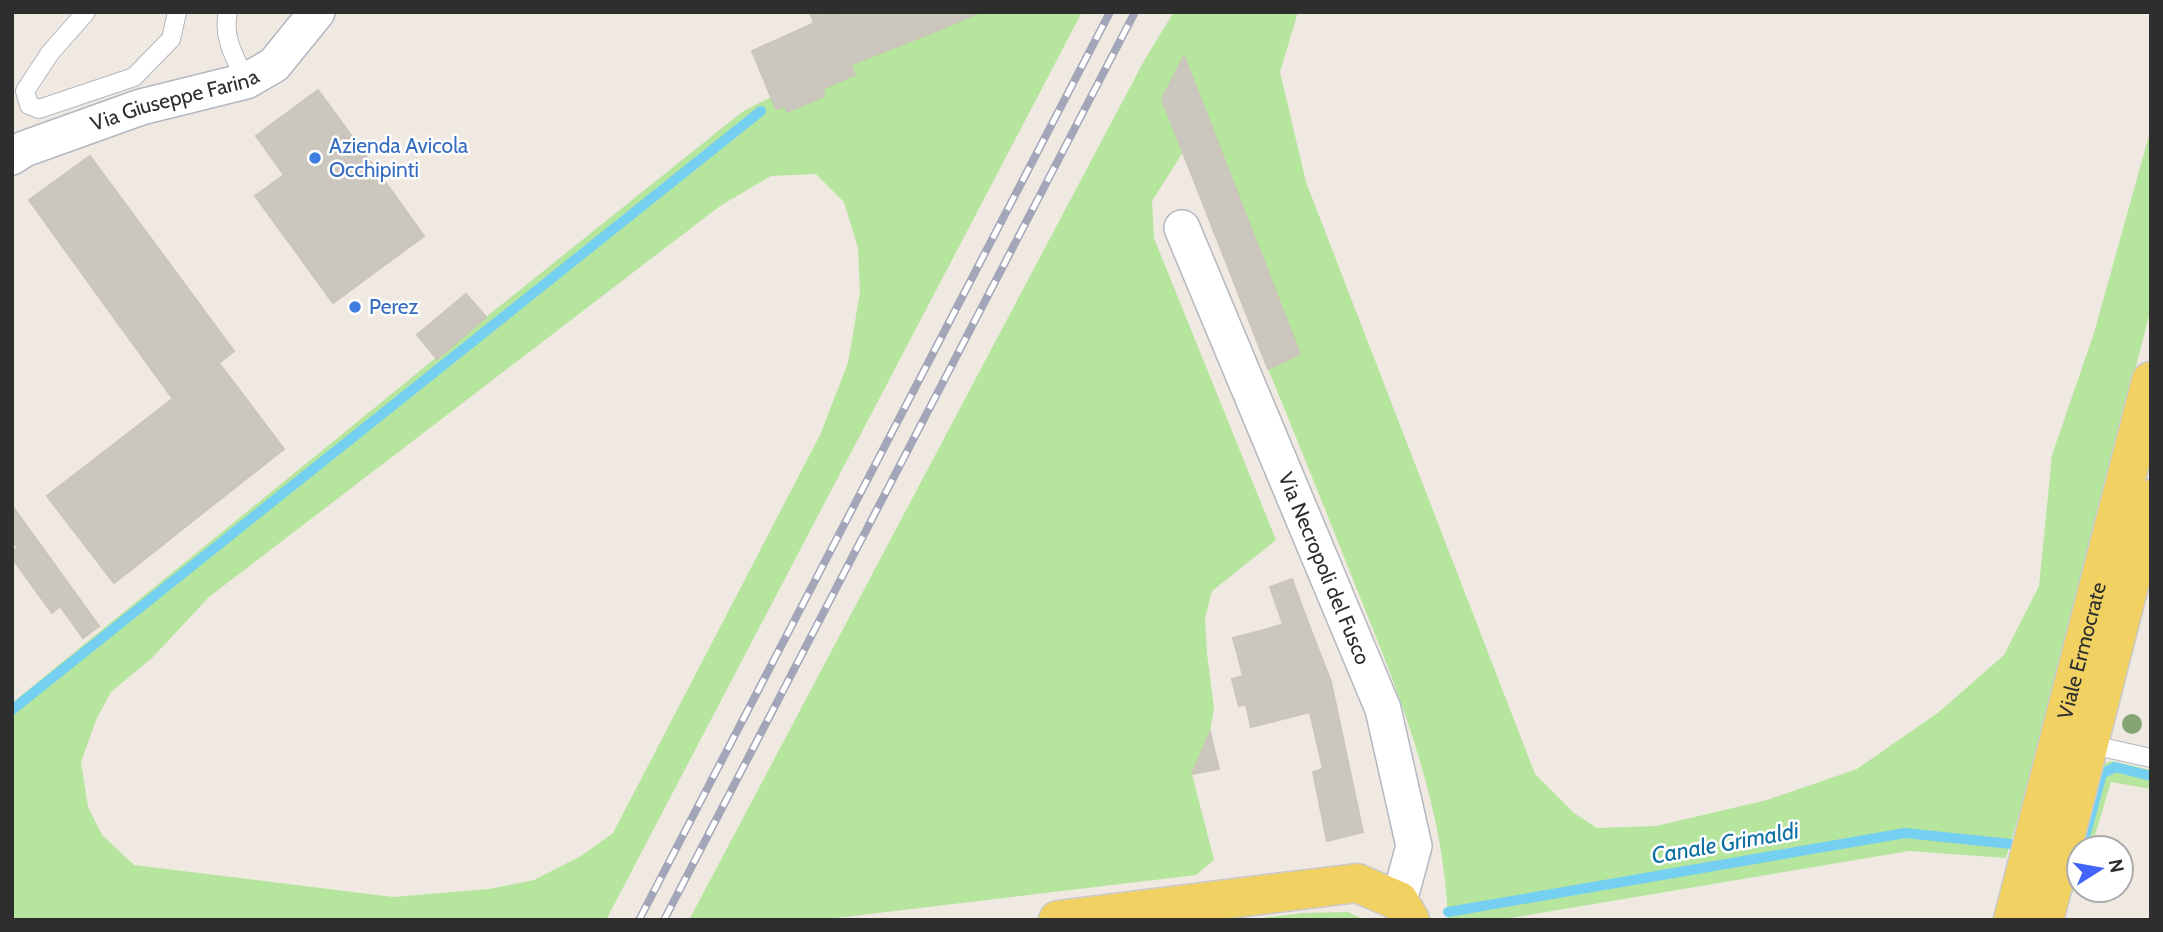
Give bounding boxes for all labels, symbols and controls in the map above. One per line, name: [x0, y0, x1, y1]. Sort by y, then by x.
street label: Via Giuseppe Farina: [87, 63, 263, 136]
place label: Azienda Avicola Occhipinti: [329, 133, 468, 182]
marker: Azienda Avicola Occhipinti: [307, 150, 323, 166]
place label: Perez: [369, 294, 419, 319]
marker: Perez: [347, 299, 363, 315]
street label: Via Necropoli del Fusco: [1273, 468, 1376, 668]
street label: Viale Ermocrate: [2052, 579, 2111, 722]
water label: Canale Grimaldi: [1649, 816, 1802, 870]
north arrow: [2065, 834, 2135, 904]
text: N: [2104, 857, 2129, 875]

